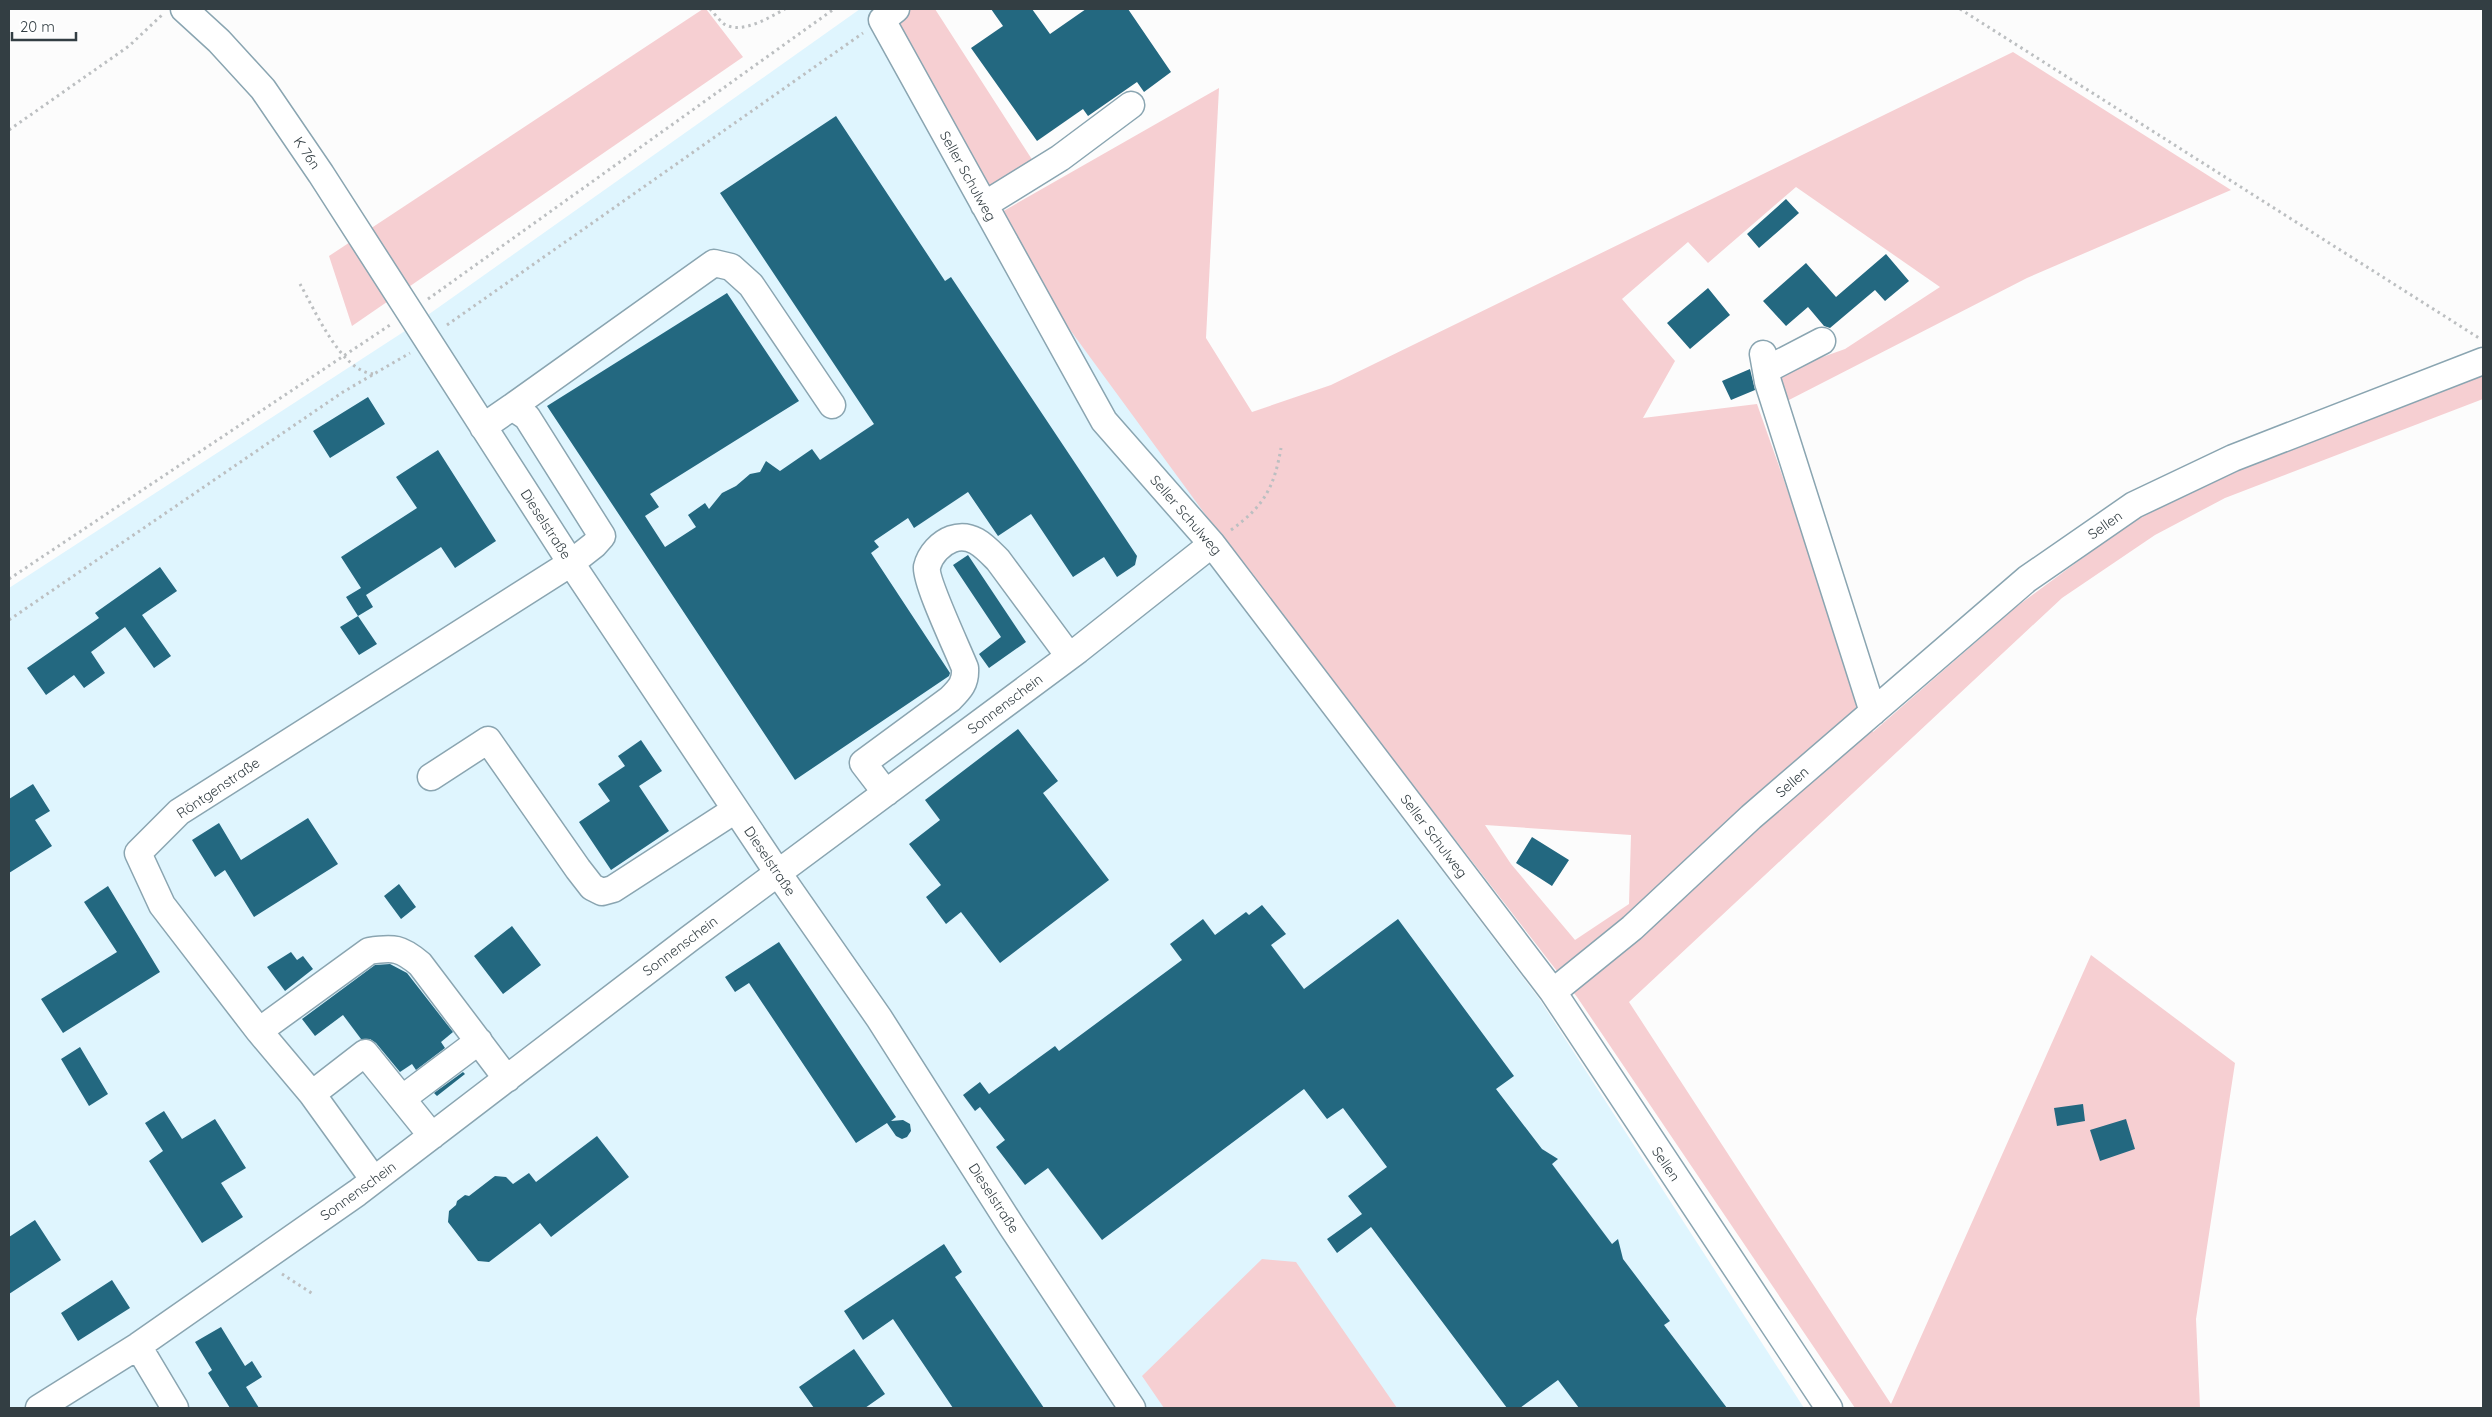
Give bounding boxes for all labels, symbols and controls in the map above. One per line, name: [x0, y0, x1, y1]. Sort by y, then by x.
scale bar: [12, 10, 76, 42]
text: 20 m: [20, 17, 55, 36]
street label: Seller Schulweg: [936, 128, 1000, 224]
street label: K 76n: [290, 133, 324, 173]
street label: Seller Schulweg: [1146, 471, 1226, 559]
street label: Dieselstraße: [517, 486, 575, 563]
street label: Sellen: [2084, 507, 2126, 543]
street label: Sonnenschein: [964, 670, 1046, 738]
street label: Röntgenstraße: [173, 754, 263, 822]
street label: Sellen: [1772, 763, 1812, 801]
street label: Seller Schulweg: [1397, 791, 1471, 881]
street label: Dieselstraße: [740, 823, 800, 899]
street label: Sonnenschein: [639, 912, 721, 980]
street label: Sellen: [1648, 1143, 1684, 1185]
street label: Sonnenschein: [317, 1157, 399, 1225]
street label: Dieselstraße: [965, 1160, 1023, 1237]

